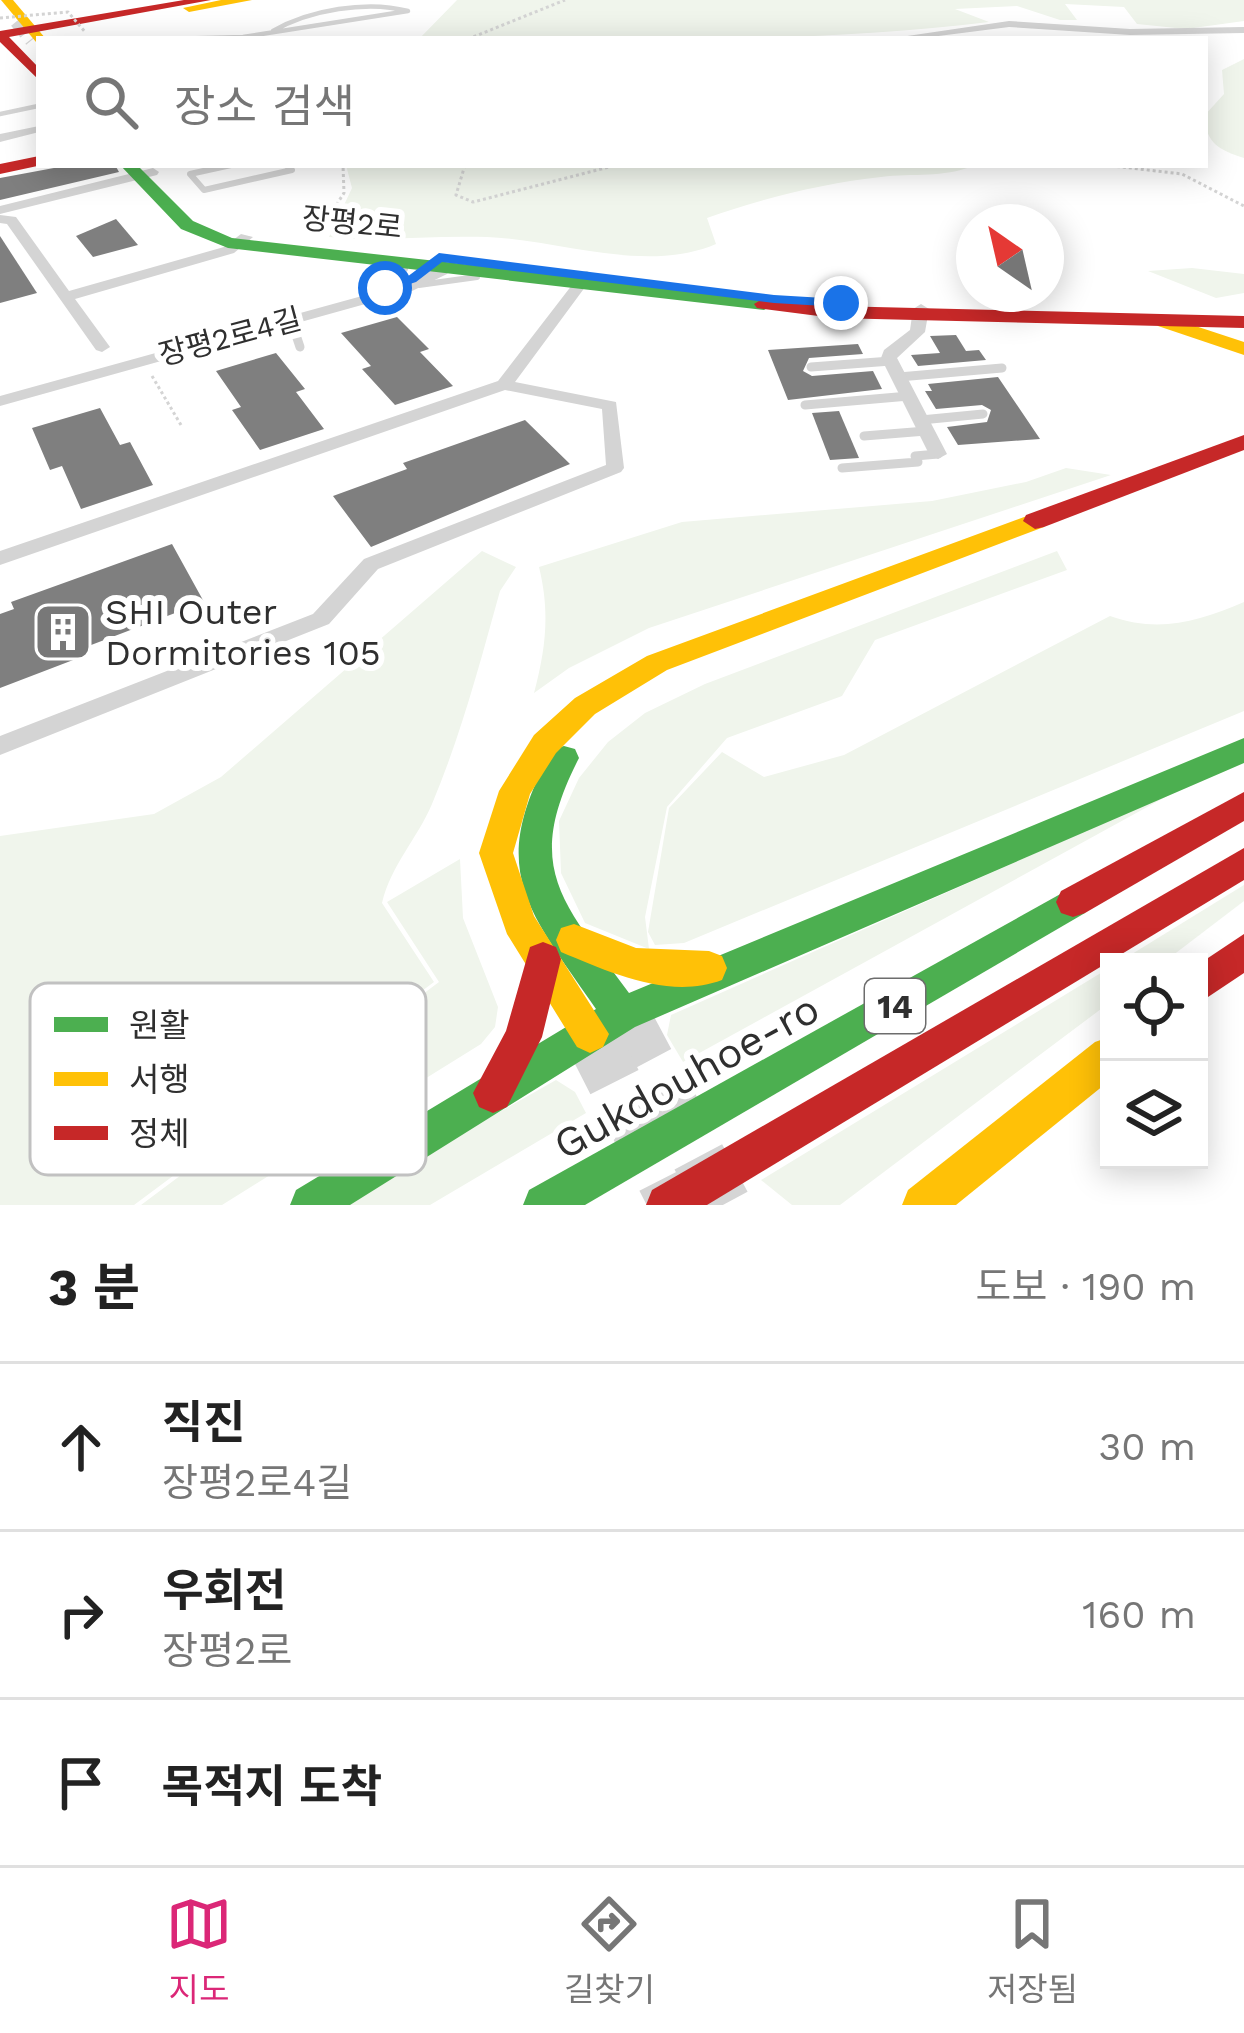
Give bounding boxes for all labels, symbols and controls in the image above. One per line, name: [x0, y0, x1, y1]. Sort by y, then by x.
search box: [36, 36, 1208, 168]
icon: search: [78, 69, 144, 135]
text: 장소 검색: [174, 80, 355, 133]
street label: 장평2로: [300, 200, 404, 245]
north arrow: [956, 204, 1064, 312]
route start: [358, 261, 412, 315]
route end: [814, 276, 868, 330]
street label: 장평2로4길: [155, 301, 305, 372]
place label: SHI Outer Dormitories 105: [105, 591, 381, 674]
building icon: SHI Outer Dormitories 105: [32, 601, 94, 663]
map controls: [1100, 953, 1208, 1169]
button: locate: [1100, 953, 1208, 1061]
road number: 14: [865, 979, 925, 1033]
legend: [30, 983, 426, 1175]
street label: Gukdouhoe-ro: [545, 983, 827, 1169]
text: 원활: [129, 1006, 190, 1045]
text: 서행: [129, 1060, 190, 1099]
button: layers: [1100, 1061, 1208, 1169]
text: 정체: [129, 1114, 190, 1153]
text: 3 분: [48, 1258, 140, 1317]
text: 도보 · 190 m: [976, 1264, 1196, 1309]
text: 직진: [162, 1396, 245, 1449]
icon: ahead: [48, 1414, 114, 1480]
text: 30 m: [1099, 1424, 1196, 1469]
text: 장평2로4길: [162, 1460, 352, 1505]
text: 우회전: [162, 1564, 286, 1617]
icon: right: [48, 1582, 114, 1648]
text: 160 m: [1082, 1592, 1196, 1637]
text: 장평2로: [162, 1628, 292, 1673]
icon: arrive: [48, 1750, 114, 1816]
text: 목적지 도착: [162, 1760, 382, 1813]
tab: 지도: [166, 1891, 232, 2011]
tab: 길찾기: [564, 1891, 655, 2011]
tab: 저장됨: [987, 1891, 1078, 2011]

